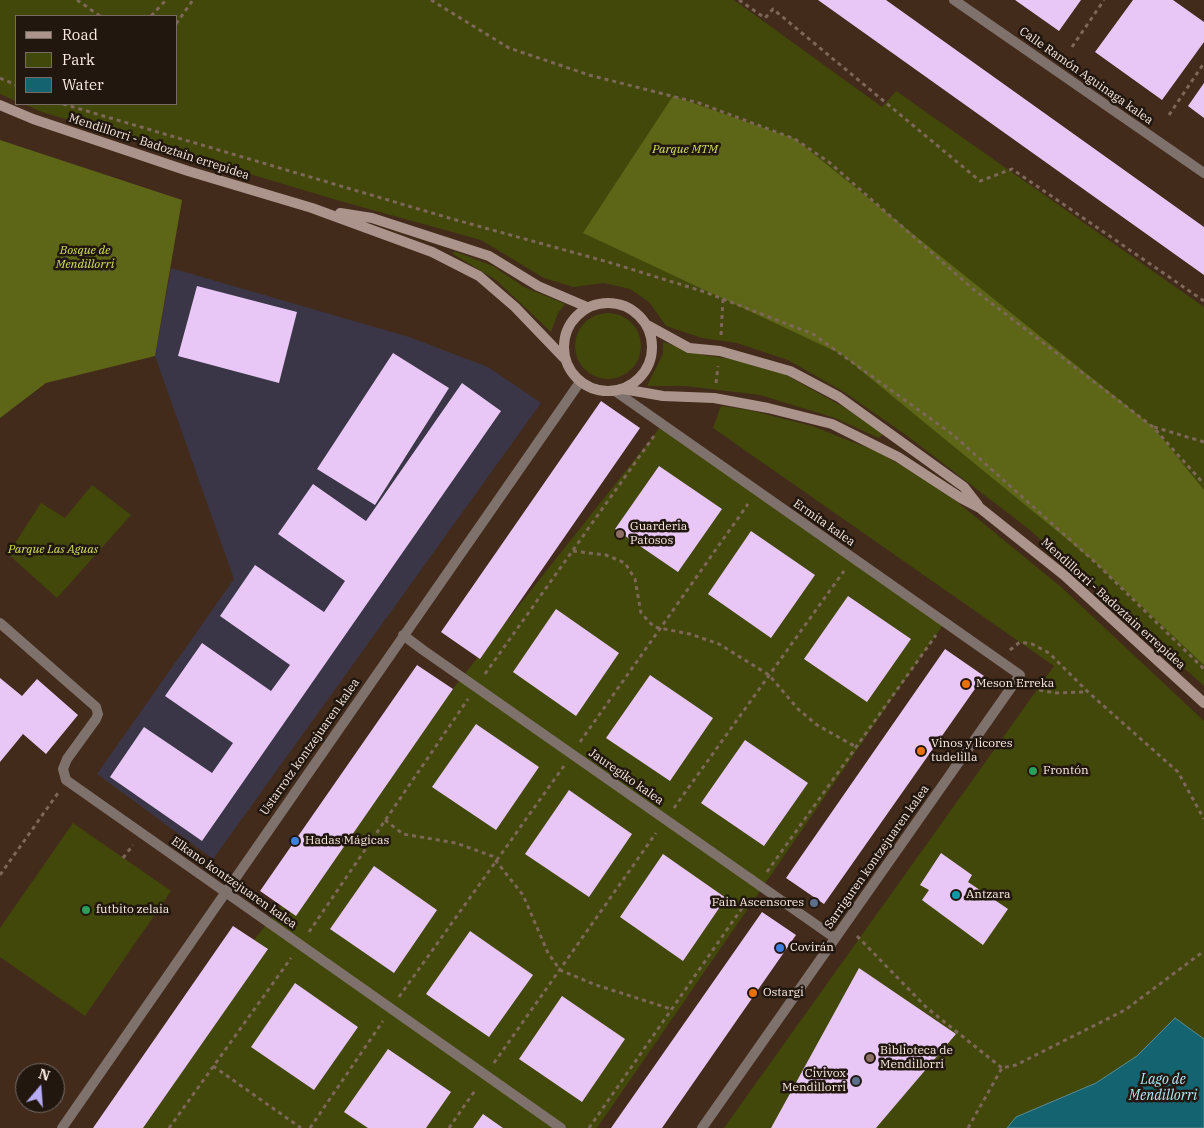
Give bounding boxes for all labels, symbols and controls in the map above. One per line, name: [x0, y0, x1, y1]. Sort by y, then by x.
legend: [15, 15, 178, 105]
street label: Calle Ramón Aguinaga kalea: [1016, 24, 1156, 128]
text: Road: [62, 25, 98, 44]
text: Park: [62, 50, 95, 69]
text: Water: [62, 75, 104, 94]
street label: Mendillorri - Badoztain errepidea: [67, 111, 251, 183]
park label: Parque MTM: [652, 143, 718, 157]
park label: Bosque de Mendillorri: [56, 244, 114, 272]
street label: Ermita kalea: [790, 496, 858, 550]
place label: Guarderia Patosos: [630, 520, 687, 548]
marker: Guarderia Patosos: [614, 528, 626, 540]
street label: Mendillorri - Badoztain errepidea: [1038, 535, 1188, 673]
park label: Parque Las Aguas: [8, 543, 98, 557]
street label: Ustarrotz kontzejuaren kalea: [257, 676, 363, 818]
place label: Meson Erreka: [976, 677, 1054, 691]
marker: Meson Erreka: [960, 678, 972, 690]
place label: Vinos y licores tudelilla: [931, 737, 1013, 765]
marker: Vinos y licores tudelilla: [915, 745, 927, 757]
street label: Jauregiko kalea: [586, 746, 666, 808]
place label: Frontón: [1043, 764, 1089, 778]
marker: Frontón: [1027, 765, 1039, 777]
street label: Sarriguren kontzejuaren kalea: [822, 782, 932, 932]
street label: Elkano kontzejuaren kalea: [168, 834, 300, 932]
place label: Hadas Mágicas: [305, 834, 389, 848]
marker: Hadas Mágicas: [289, 835, 301, 847]
place label: Antzara: [966, 888, 1011, 902]
marker: Antzara: [950, 889, 962, 901]
place label: Fain Ascensores: [712, 896, 804, 910]
marker: Fain Ascensores: [808, 897, 820, 909]
place label: futbito zelaia: [96, 903, 169, 917]
marker: futbito zelaia: [80, 904, 92, 916]
place label: Covirán: [790, 941, 834, 955]
marker: Covirán: [774, 942, 786, 954]
place label: Ostargi: [763, 986, 804, 1000]
marker: Ostargi: [747, 987, 759, 999]
place label: Biblioteca de Mendillorri: [880, 1044, 953, 1072]
marker: Biblioteca de Mendillorri: [864, 1052, 876, 1064]
north arrow: [15, 1063, 65, 1113]
text: N: [36, 1064, 52, 1085]
place label: Civivox Mendillorri: [782, 1067, 846, 1095]
water label: Lago de Mendillorri: [1129, 1072, 1197, 1104]
marker: Civivox Mendillorri: [850, 1075, 862, 1087]

